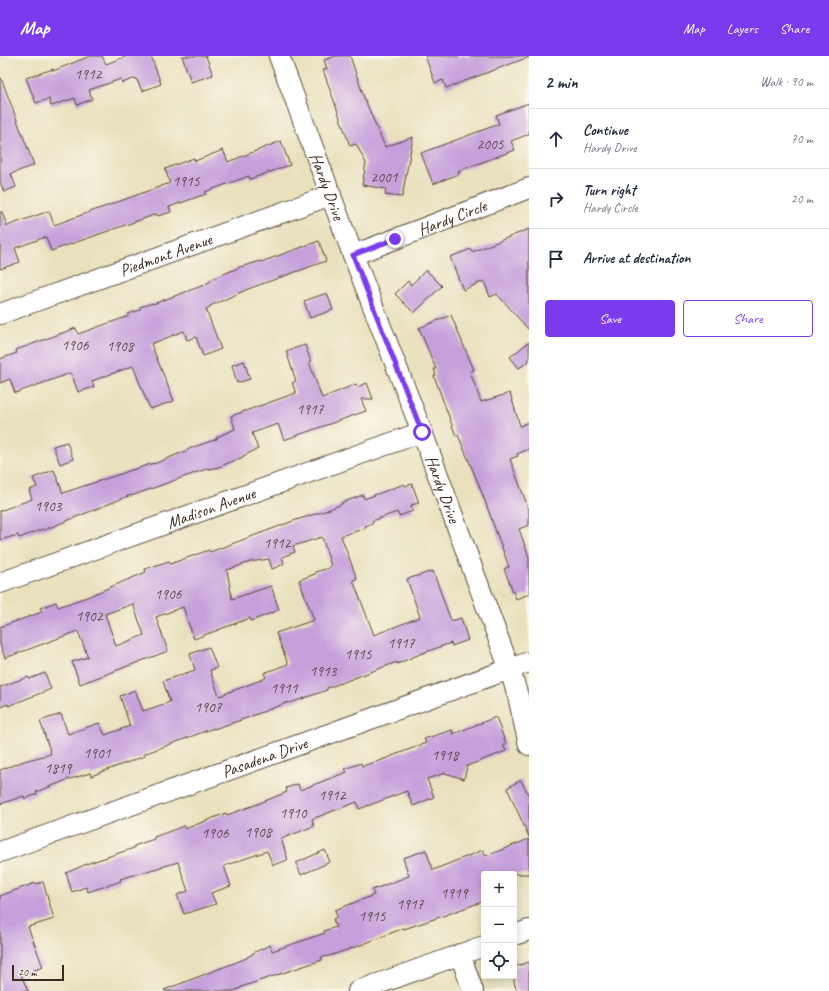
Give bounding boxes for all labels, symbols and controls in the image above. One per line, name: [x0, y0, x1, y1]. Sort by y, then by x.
text: Map: [20, 16, 50, 40]
text: Map: [683, 20, 705, 37]
text: Layers: [727, 20, 758, 37]
text: Share: [780, 20, 809, 37]
house number: 1912: [74, 65, 103, 84]
text: 2 min: [545, 72, 578, 93]
text: Walk · 90 m: [760, 74, 813, 90]
text: Continue: [583, 121, 628, 140]
icon: ahead: [545, 128, 567, 150]
text: 70 m: [791, 131, 813, 147]
house number: 2005: [476, 135, 505, 154]
text: Hardy Drive: [583, 140, 637, 156]
street label: Hardy Drive: [305, 150, 350, 224]
house number: 2001: [370, 168, 399, 187]
house number: 1915: [172, 172, 201, 191]
text: Turn right: [583, 181, 636, 200]
icon: right: [545, 188, 567, 210]
text: 20 m: [791, 191, 813, 207]
street label: Hardy Circle: [415, 195, 491, 240]
text: Hardy Circle: [583, 200, 638, 216]
street label: Piedmont Avenue: [117, 228, 216, 281]
route end: [386, 230, 404, 248]
icon: arrive: [545, 248, 567, 270]
text: Arrive at destination: [583, 249, 690, 268]
button: Save: [545, 300, 675, 337]
button: Share: [683, 300, 813, 337]
house number: 1906: [61, 336, 90, 355]
house number: 1908: [106, 337, 135, 356]
house number: 1917: [296, 400, 325, 419]
route start: [413, 423, 431, 441]
street label: Hardy Drive: [421, 453, 465, 527]
street label: Madison Avenue: [164, 482, 259, 533]
house number: 1903: [34, 497, 63, 516]
house number: 1912: [263, 534, 292, 553]
house number: 1906: [154, 585, 183, 604]
house number: 1902: [75, 607, 104, 626]
house number: 1917: [387, 634, 416, 653]
house number: 1915: [344, 645, 373, 664]
house number: 1913: [309, 662, 338, 681]
house number: 1911: [270, 679, 299, 698]
house number: 1907: [194, 698, 223, 717]
street label: Pasadena Drive: [219, 732, 312, 782]
house number: 1901: [83, 744, 112, 763]
house number: 1918: [431, 746, 460, 765]
house number: 1819: [44, 759, 73, 778]
house number: 1912: [318, 786, 347, 805]
house number: 1910: [279, 804, 308, 823]
house number: 1908: [244, 823, 273, 842]
house number: 1906: [201, 824, 230, 843]
map controls: [481, 871, 517, 979]
button: +: [481, 871, 517, 907]
house number: 1919: [440, 884, 469, 903]
house number: 1917: [396, 895, 425, 914]
house number: 1915: [358, 907, 387, 926]
button: −: [481, 907, 517, 943]
button: locate: [481, 943, 517, 979]
scale bar: [12, 963, 64, 982]
text: 20 m: [18, 965, 37, 979]

